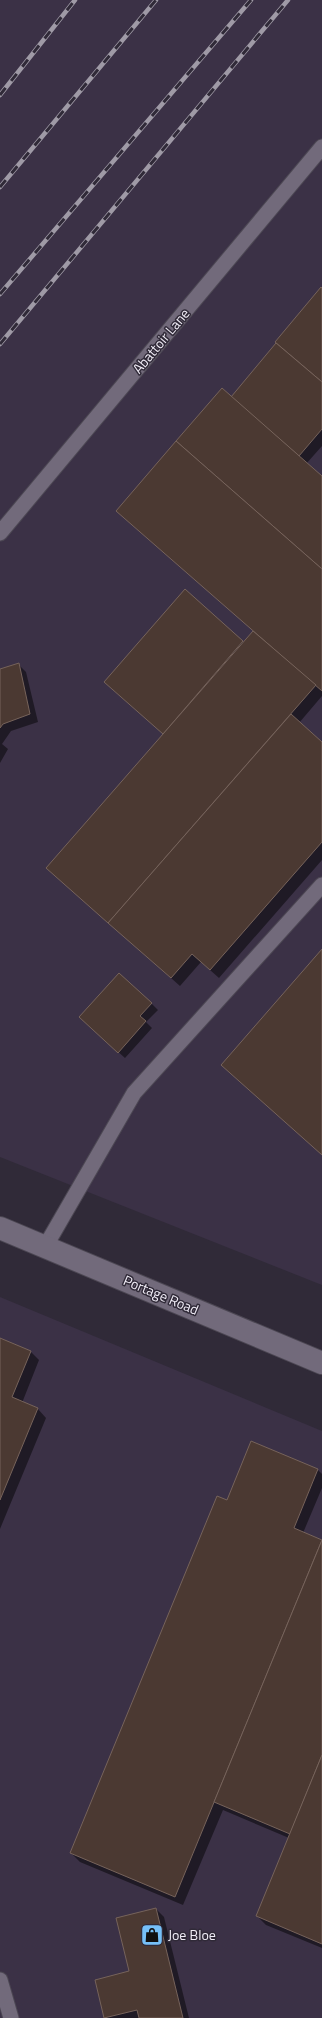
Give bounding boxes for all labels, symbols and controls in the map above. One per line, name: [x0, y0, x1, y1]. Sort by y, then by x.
street label: Abattoir Lane: [127, 304, 194, 378]
street label: Portage Road: [120, 1269, 202, 1320]
shop icon: Joe Bloe: [139, 1922, 165, 1948]
place label: Joe Bloe: [168, 1924, 216, 1945]

